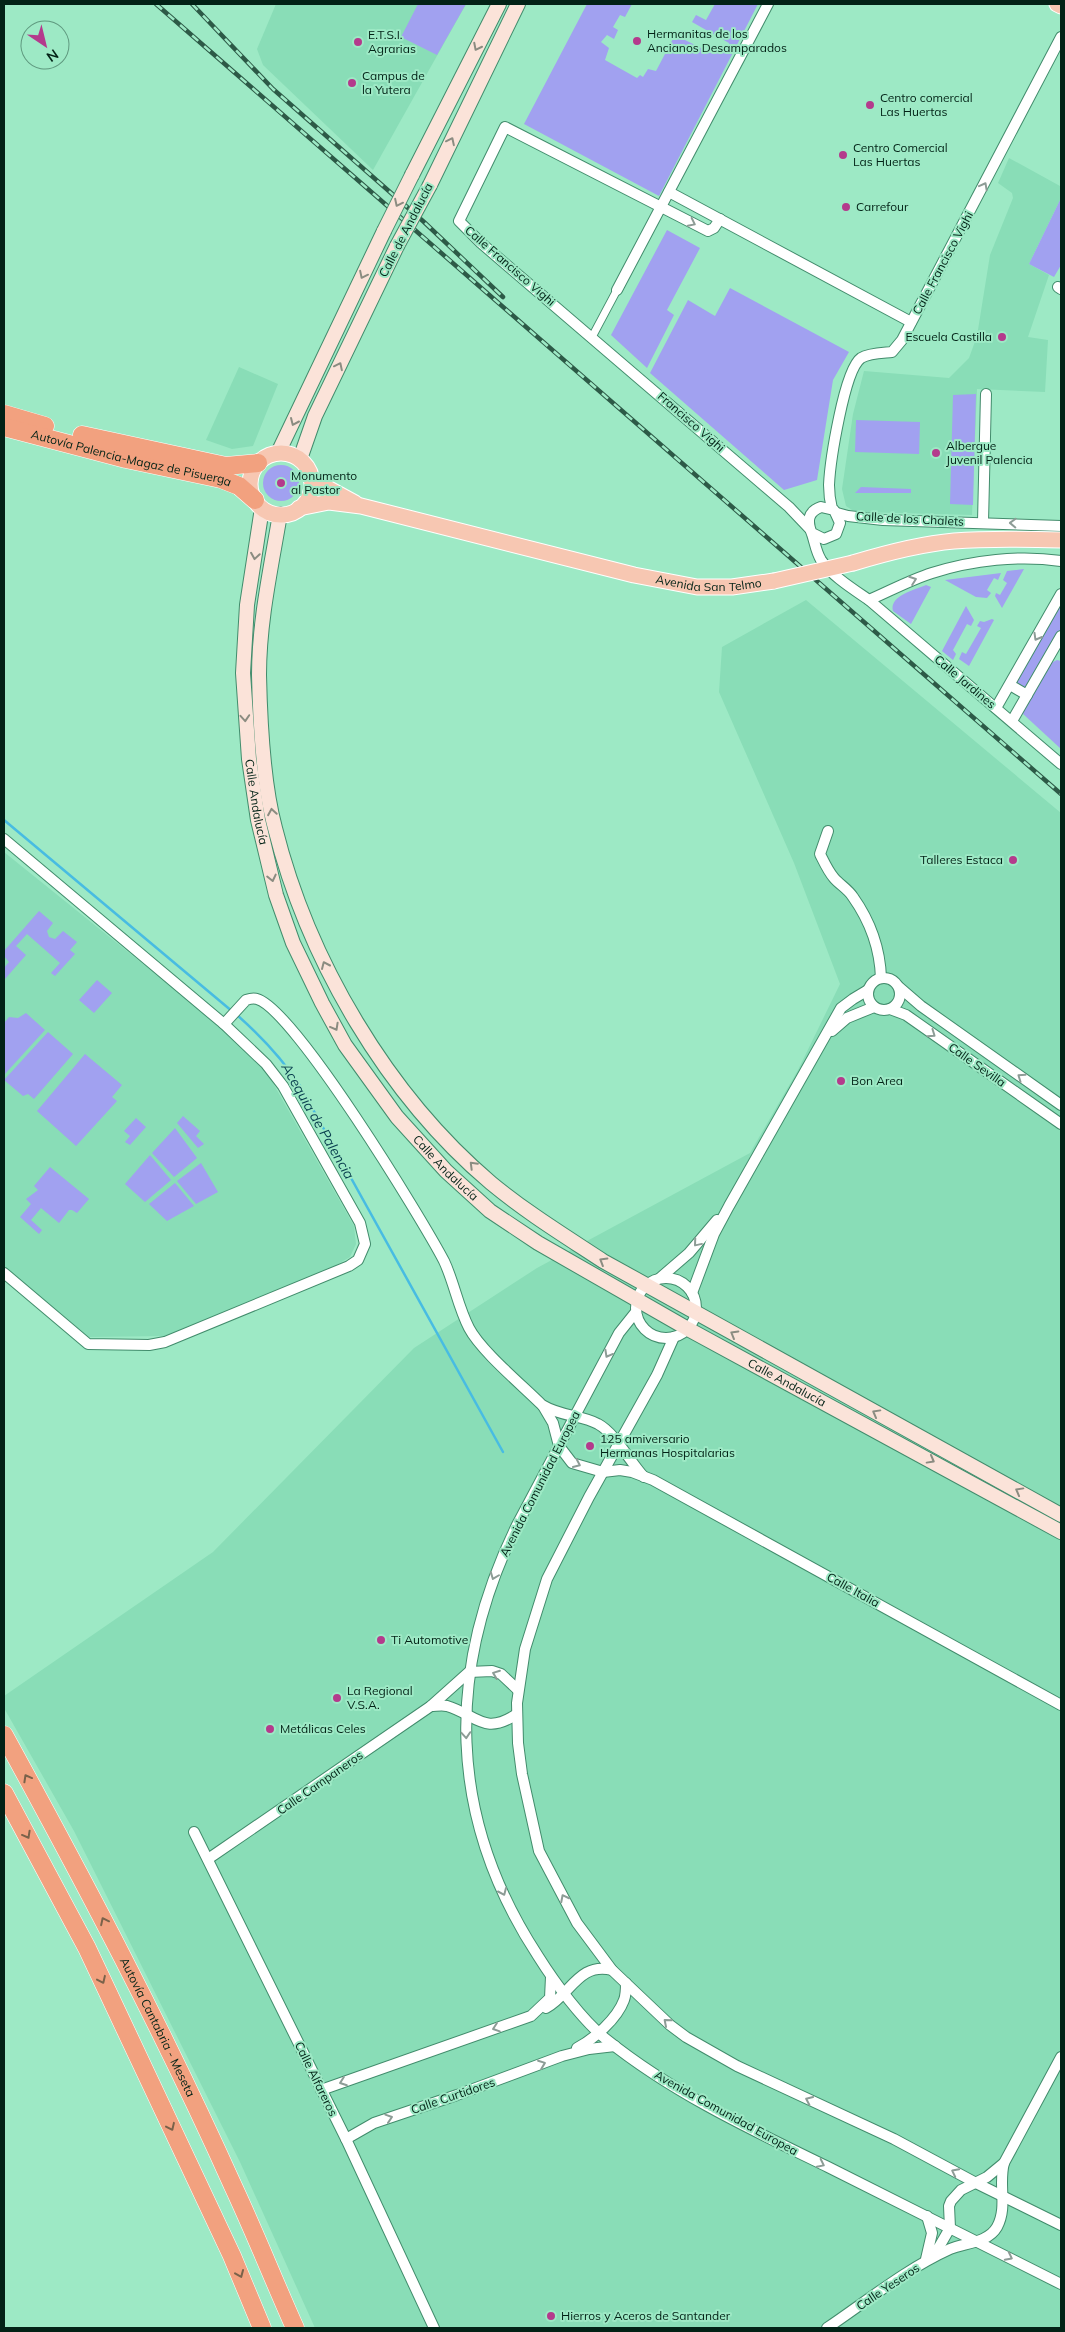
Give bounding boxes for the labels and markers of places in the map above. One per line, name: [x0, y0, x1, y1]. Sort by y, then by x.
place label: Hermanitas de los Ancianos Desamparados: [647, 26, 787, 55]
place label: E.T.S.I. Agrarias: [368, 27, 416, 56]
marker: Hermanitas de los Ancianos Desamparados: [631, 35, 643, 47]
marker: E.T.S.I. Agrarias: [352, 36, 364, 48]
place label: Campus de la Yutera: [362, 68, 425, 97]
marker: Campus de la Yutera: [346, 77, 358, 89]
place label: Centro comercial Las Huertas: [880, 90, 973, 119]
marker: Centro comercial Las Huertas: [864, 99, 876, 111]
place label: Centro Comercial Las Huertas: [853, 140, 948, 169]
marker: Centro Comercial Las Huertas: [837, 149, 849, 161]
place label: Carrefour: [856, 199, 909, 214]
marker: Carrefour: [840, 201, 852, 213]
place label: Escuela Castilla: [905, 329, 992, 344]
marker: Escuela Castilla: [996, 331, 1008, 343]
place label: Albergue Juvenil Palencia: [946, 438, 1033, 467]
marker: Albergue Juvenil Palencia: [930, 447, 942, 459]
place label: Monumento al Pastor: [291, 468, 357, 497]
marker: Monumento al Pastor: [275, 477, 287, 489]
place label: Talleres Estaca: [920, 852, 1003, 867]
marker: Talleres Estaca: [1007, 854, 1019, 866]
place label: Bon Area: [851, 1073, 903, 1088]
marker: Bon Area: [835, 1075, 847, 1087]
place label: 125 amiversario Hermanas Hospitalarias: [600, 1431, 735, 1460]
marker: 125 amiversario Hermanas Hospitalarias: [584, 1440, 596, 1452]
place label: Ti Automotive: [391, 1632, 468, 1647]
marker: Ti Automotive: [375, 1634, 387, 1646]
place label: La Regional V.S.A.: [347, 1683, 413, 1712]
marker: La Regional V.S.A.: [331, 1692, 343, 1704]
place label: Metálicas Celes: [280, 1721, 366, 1736]
marker: Metálicas Celes: [264, 1723, 276, 1735]
place label: Hierros y Aceros de Santander: [561, 2308, 731, 2323]
marker: Hierros y Aceros de Santander: [545, 2310, 557, 2322]

